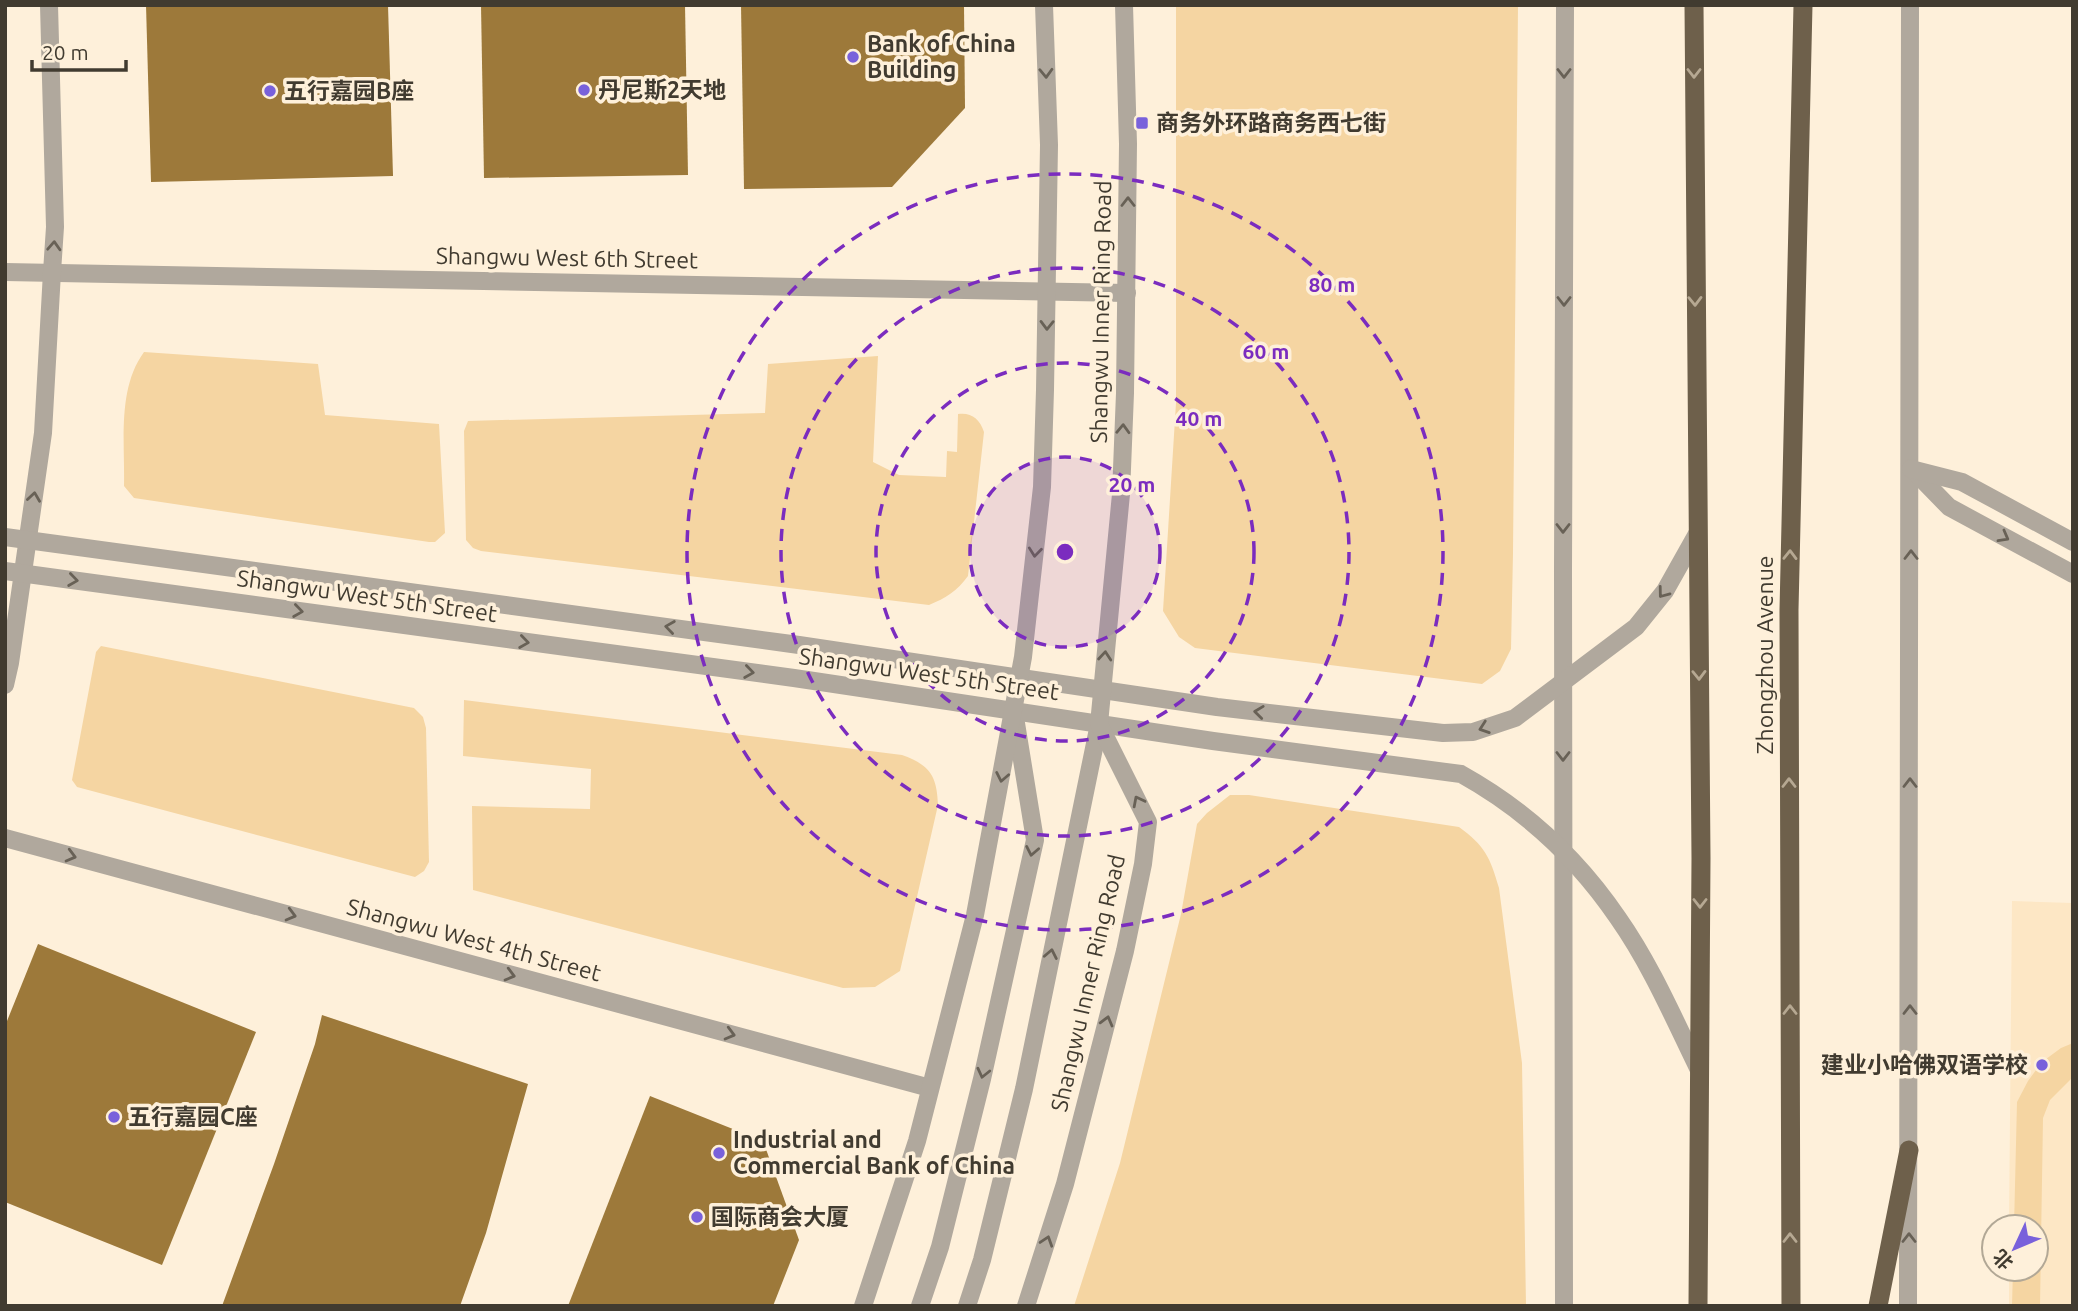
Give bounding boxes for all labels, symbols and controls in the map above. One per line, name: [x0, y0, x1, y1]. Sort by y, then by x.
scale bar: [32, 28, 126, 72]
place label: Bank of China Building: [867, 31, 1016, 82]
text: 20 m: [42, 40, 89, 64]
marker: Bank of China Building: [845, 49, 861, 65]
one-way arrow: [1039, 68, 1054, 79]
one-way arrow: [1556, 69, 1572, 79]
one-way arrow: [1686, 69, 1702, 79]
place label: 丹尼斯2天地: [598, 77, 726, 102]
place label: 五行嘉园B座: [284, 78, 414, 103]
marker: 丹尼斯2天地: [576, 82, 592, 98]
marker: 五行嘉园B座: [262, 83, 278, 99]
place label: 商务外环路商务西七街: [1156, 110, 1386, 135]
marker: 商务外环路商务西七街: [1134, 115, 1150, 131]
street label: Shangwu Inner Ring Road: [1086, 180, 1115, 444]
one-way arrow: [1120, 196, 1136, 207]
one-way arrow: [46, 240, 61, 251]
street label: Shangwu West 6th Street: [436, 243, 698, 272]
text: 80 m: [1309, 272, 1355, 296]
one-way arrow: [1556, 296, 1571, 307]
one-way arrow: [1687, 296, 1703, 307]
one-way arrow: [1039, 321, 1055, 331]
text: 60 m: [1243, 339, 1289, 363]
text: 40 m: [1176, 406, 1222, 430]
one-way arrow: [1116, 423, 1131, 434]
text: 20 m: [1109, 472, 1155, 496]
one-way arrow: [26, 491, 41, 502]
one-way arrow: [1555, 524, 1571, 534]
one-way arrow: [1997, 529, 2010, 542]
centre of rings: [1053, 540, 1077, 564]
one-way arrow: [1028, 547, 1043, 558]
one-way arrow: [1782, 549, 1798, 560]
one-way arrow: [1903, 549, 1919, 560]
street label: Zhongzhou Avenue: [1752, 555, 1777, 755]
street label: Shangwu West 5th Street: [236, 565, 499, 626]
one-way arrow: [67, 573, 79, 588]
one-way arrow: [1659, 585, 1671, 598]
one-way arrow: [292, 603, 304, 618]
one-way arrow: [664, 620, 676, 635]
one-way arrow: [518, 634, 530, 649]
street label: Shangwu West 5th Street: [798, 643, 1061, 704]
one-way arrow: [1098, 650, 1113, 662]
one-way arrow: [743, 665, 755, 680]
one-way arrow: [1691, 671, 1707, 681]
one-way arrow: [1253, 704, 1265, 719]
one-way arrow: [1479, 720, 1491, 734]
one-way arrow: [1555, 751, 1571, 762]
one-way arrow: [995, 771, 1010, 783]
one-way arrow: [1781, 777, 1797, 787]
one-way arrow: [1902, 777, 1918, 787]
one-way arrow: [1132, 796, 1146, 808]
one-way arrow: [1025, 845, 1040, 857]
one-way arrow: [65, 848, 77, 862]
street label: Shangwu Inner Ring Road: [1046, 852, 1129, 1114]
street label: Shangwu West 4th Street: [344, 894, 604, 986]
one-way arrow: [1692, 898, 1708, 909]
one-way arrow: [285, 907, 297, 922]
one-way arrow: [1043, 948, 1058, 960]
one-way arrow: [504, 967, 516, 981]
one-way arrow: [1782, 1004, 1798, 1015]
one-way arrow: [1902, 1004, 1918, 1015]
one-way arrow: [1098, 1016, 1113, 1028]
one-way arrow: [724, 1026, 736, 1040]
place label: 建业小哈佛双语学校: [1821, 1052, 2028, 1077]
marker: 建业小哈佛双语学校: [2034, 1057, 2050, 1073]
one-way arrow: [977, 1067, 991, 1079]
place label: 五行嘉园C座: [128, 1104, 258, 1129]
marker: 五行嘉园C座: [106, 1109, 122, 1125]
place label: Industrial and Commercial Bank of China: [733, 1127, 1015, 1178]
marker: Industrial and Commercial Bank of China: [711, 1145, 727, 1161]
place label: 国际商会大厦: [711, 1204, 849, 1229]
marker: 国际商会大厦: [689, 1209, 705, 1225]
north arrow: [1980, 1213, 2050, 1283]
one-way arrow: [1782, 1232, 1798, 1242]
one-way arrow: [1901, 1232, 1917, 1242]
one-way arrow: [1039, 1235, 1053, 1247]
text: 北: [1988, 1245, 2017, 1274]

